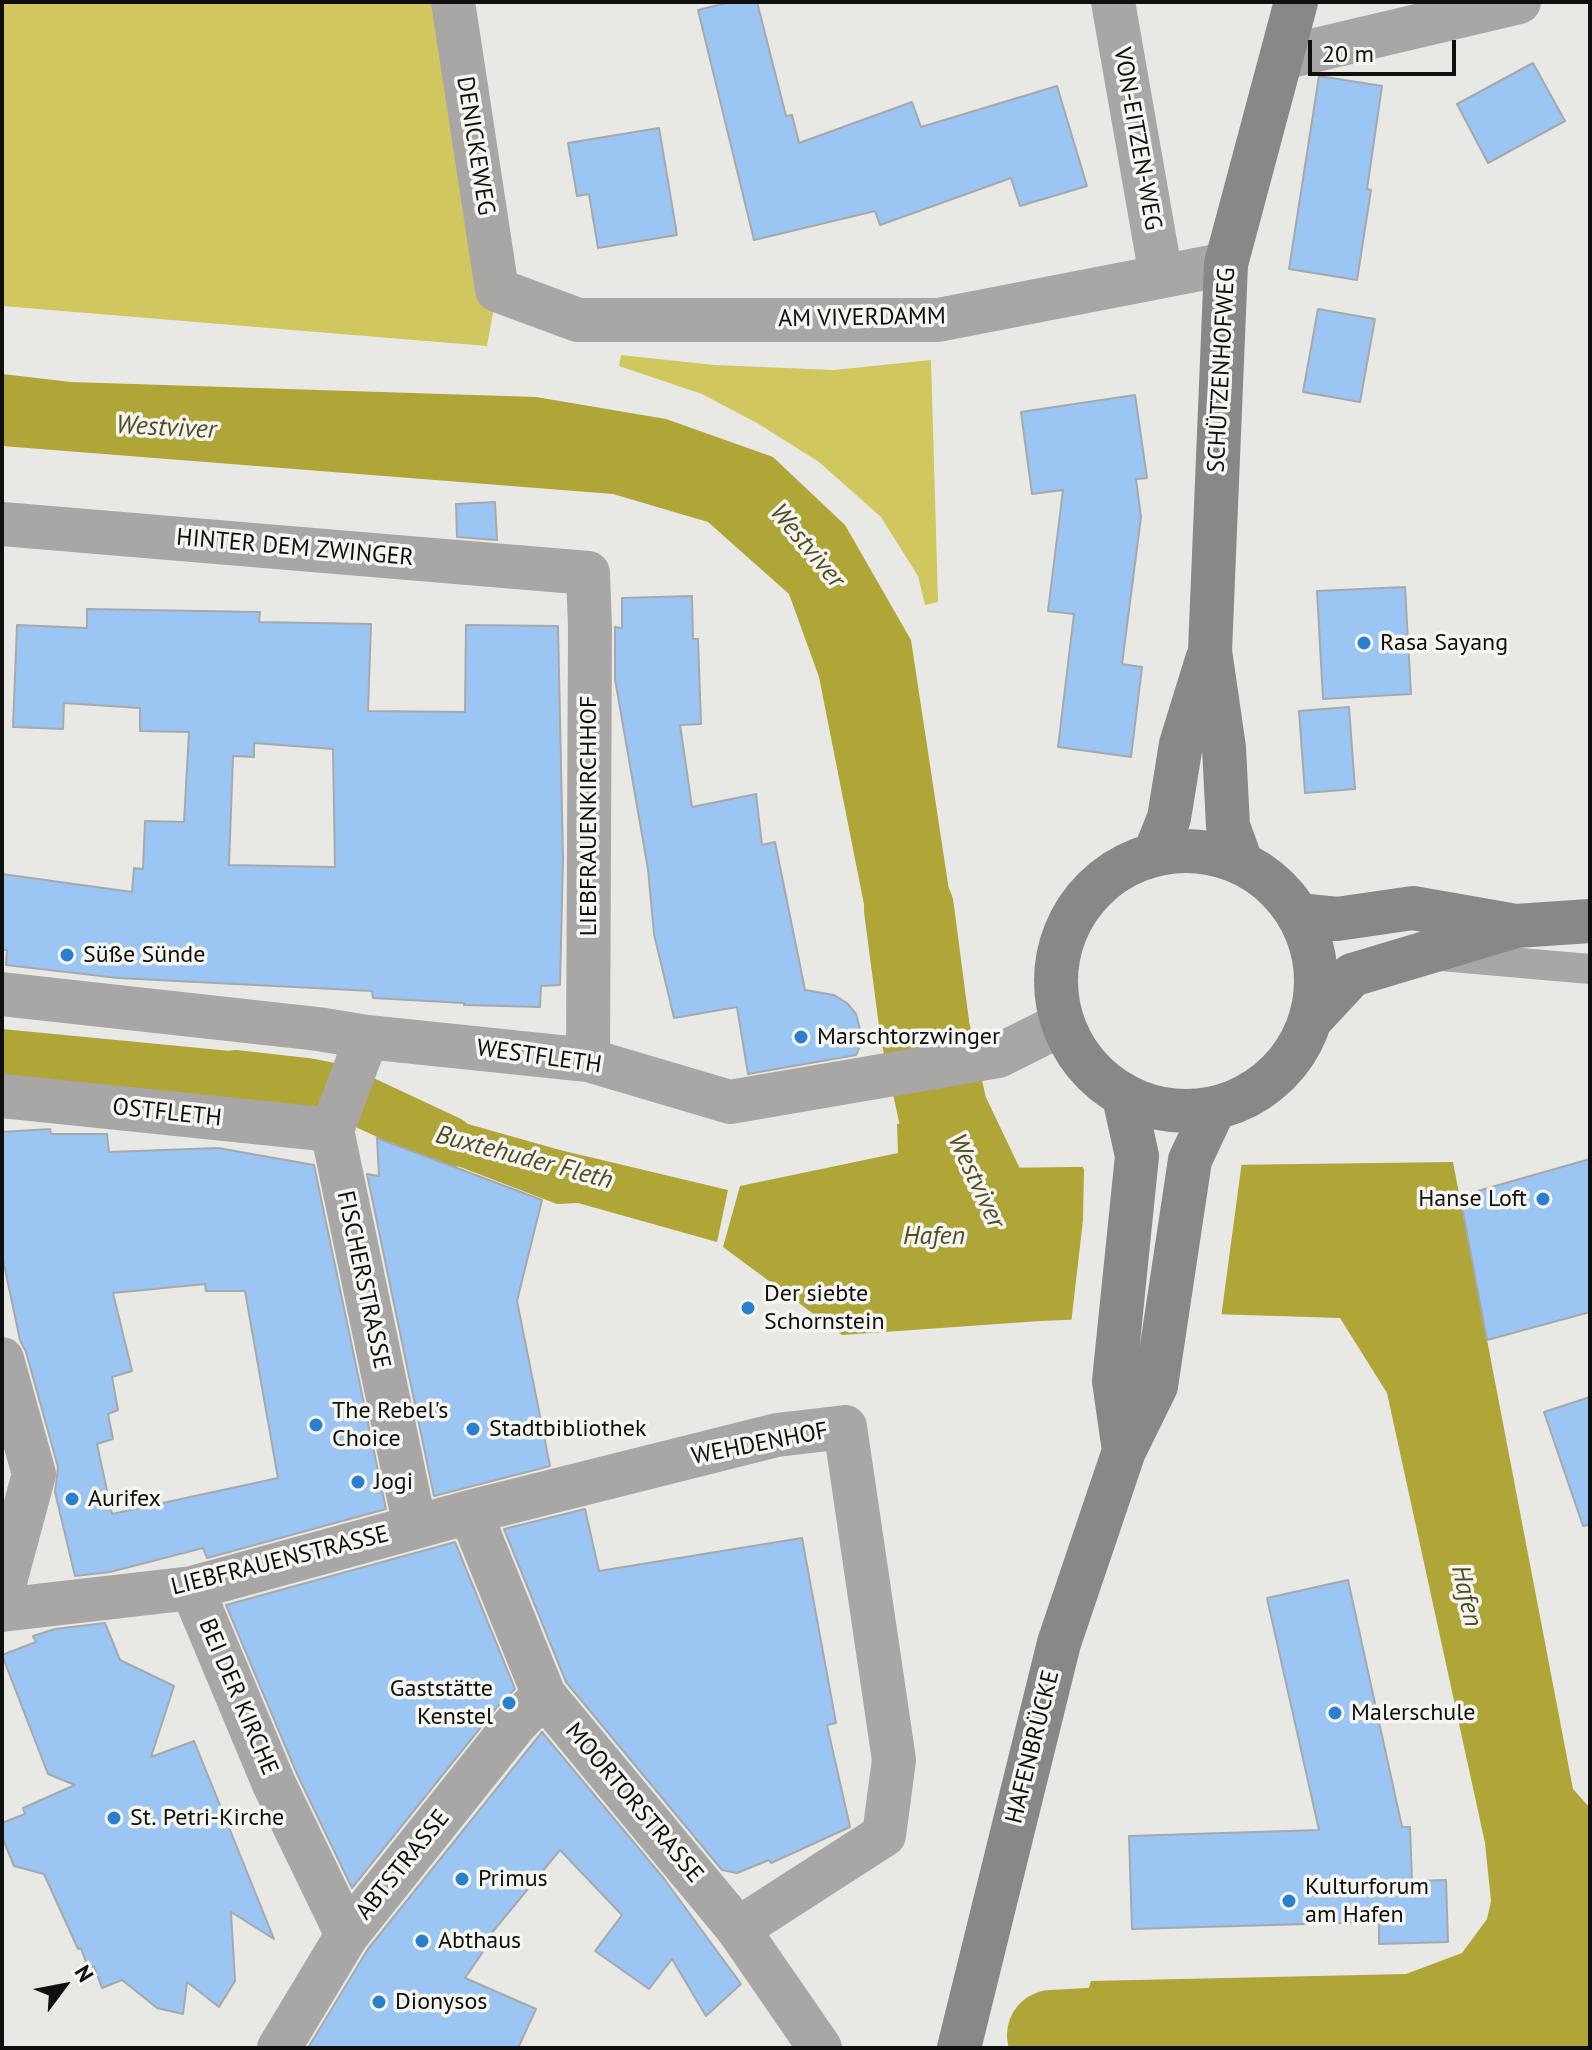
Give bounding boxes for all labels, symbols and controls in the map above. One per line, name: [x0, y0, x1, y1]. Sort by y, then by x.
scale bar: [1312, 24, 1460, 74]
text: 20 m: [1322, 38, 1374, 69]
street label: VON-EITZEN-WEG: [1107, 45, 1167, 233]
street label: DENICKEWEG: [450, 74, 500, 218]
street label: SCHÜTZENHOFWEG: [1202, 267, 1242, 473]
street label: AM VIVERDAMM: [778, 302, 946, 334]
water label: Westviver: [115, 410, 217, 446]
water label: Westviver: [763, 498, 851, 594]
street label: HINTER DEM ZWINGER: [175, 523, 415, 573]
place label: Rasa Sayang: [1380, 629, 1508, 657]
marker: Rasa Sayang: [1355, 634, 1373, 652]
street label: LIEBFRAUENKIRCHHOF: [575, 696, 603, 936]
place label: Süße Sünde: [83, 941, 205, 969]
marker: Süße Sünde: [58, 946, 76, 964]
place label: Marschtorzwinger: [817, 1023, 1000, 1051]
marker: Marschtorzwinger: [792, 1028, 810, 1046]
street label: WESTFLETH: [475, 1034, 603, 1080]
street label: OSTFLETH: [111, 1093, 223, 1133]
water label: Buxtehuder Fleth: [432, 1119, 616, 1197]
water label: Westviver: [941, 1129, 1011, 1233]
place label: Hanse Loft: [1418, 1185, 1527, 1213]
street label: FISCHERSTRASSE: [330, 1188, 396, 1372]
marker: Hanse Loft: [1534, 1190, 1552, 1208]
water label: Hafen: [903, 1221, 965, 1253]
place label: Der siebte Schornstein: [764, 1280, 885, 1336]
marker: Der siebte Schornstein: [739, 1299, 757, 1317]
place label: The Rebel's Choice: [332, 1397, 448, 1453]
place label: Stadtbibliothek: [489, 1415, 646, 1443]
marker: The Rebel's Choice: [307, 1416, 325, 1434]
street label: WEHDENHOF: [689, 1417, 831, 1471]
marker: Stadtbibliothek: [464, 1420, 482, 1438]
place label: Jogi: [374, 1468, 413, 1496]
marker: Jogi: [349, 1473, 367, 1491]
place label: Aurifex: [88, 1485, 161, 1513]
marker: Aurifex: [63, 1490, 81, 1508]
street label: LIEBFRAUENSTRASSE: [168, 1520, 392, 1602]
water label: Hafen: [1444, 1562, 1488, 1630]
street label: BEI DER KIRCHE: [192, 1614, 284, 1780]
street label: HAFENBRÜCKE: [1000, 1667, 1066, 1827]
place label: Gaststätte Kenstel: [390, 1675, 493, 1731]
marker: Gaststätte Kenstel: [500, 1694, 518, 1712]
place label: Malerschule: [1351, 1699, 1475, 1727]
marker: Malerschule: [1326, 1704, 1344, 1722]
street label: MOORTORSTRASSE: [559, 1717, 709, 1889]
place label: St. Petri-Kirche: [130, 1804, 284, 1832]
street label: ABTSTRASSE: [350, 1804, 456, 1926]
marker: St. Petri-Kirche: [105, 1809, 123, 1827]
place label: Primus: [478, 1865, 548, 1893]
marker: Primus: [453, 1870, 471, 1888]
place label: Kulturforum am Hafen: [1305, 1873, 1429, 1929]
marker: Kulturforum am Hafen: [1280, 1892, 1298, 1910]
place label: Abthaus: [438, 1927, 521, 1955]
marker: Abthaus: [413, 1932, 431, 1950]
north arrow: [24, 1946, 104, 2026]
text: N: [69, 1960, 100, 1987]
place label: Dionysos: [395, 1988, 487, 2016]
marker: Dionysos: [370, 1993, 388, 2011]

